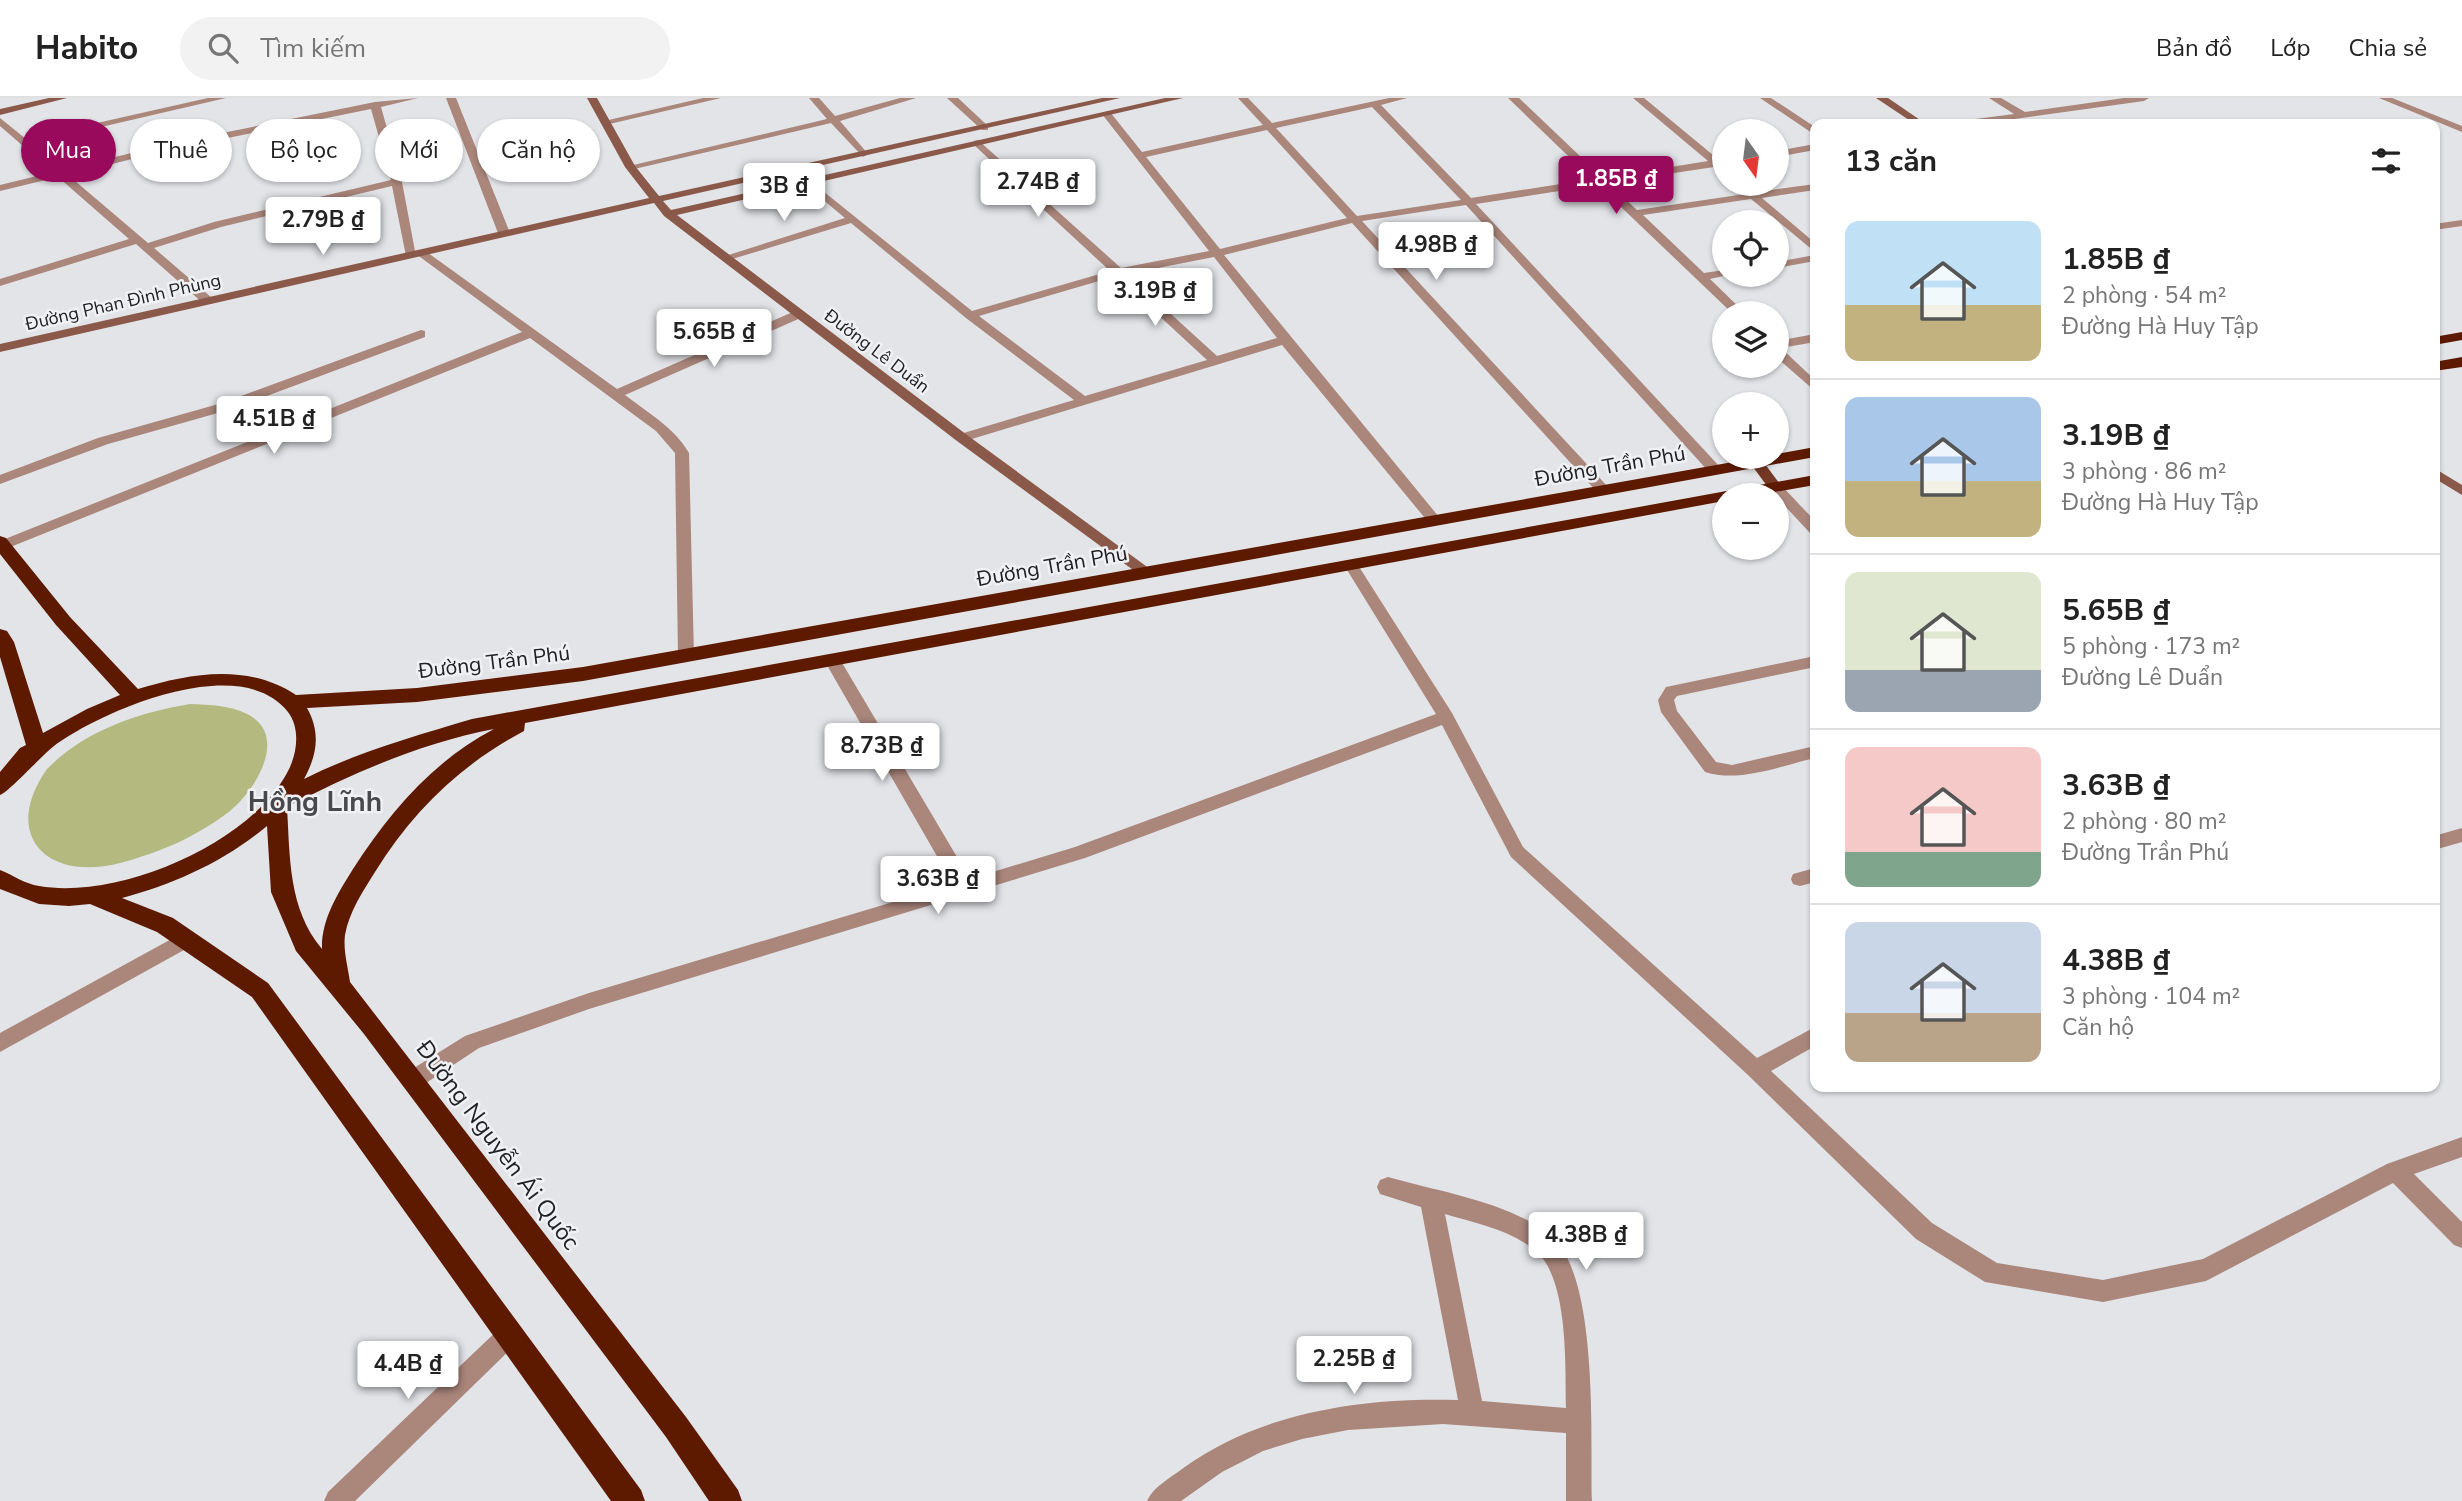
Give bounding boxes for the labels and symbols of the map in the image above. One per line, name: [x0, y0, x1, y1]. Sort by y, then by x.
north arrow: [1712, 119, 1788, 196]
pin: 1.85B ₫: [1551, 156, 1681, 216]
pin: 2.74B ₫: [973, 159, 1103, 219]
pin: 3B ₫: [743, 164, 825, 223]
pin: 2.79B ₫: [258, 198, 388, 257]
pin: 4.98B ₫: [1371, 222, 1501, 282]
street label: Đường Phan Đình Phùng: [22, 268, 223, 336]
pin: 3.19B ₫: [1090, 268, 1220, 328]
street label: Đường Lê Duẩn: [819, 303, 935, 398]
pin: 5.65B ₫: [649, 310, 779, 369]
pin: 4.51B ₫: [209, 396, 339, 456]
street label: Đường Trần Phú: [1531, 439, 1688, 493]
street label: Đường Trần Phú: [973, 539, 1130, 593]
street label: Đường Trần Phú: [416, 639, 571, 685]
pin: 8.73B ₫: [817, 724, 947, 783]
district label: Hồng Lĩnh: [248, 783, 382, 821]
pin: 3.63B ₫: [873, 856, 1003, 916]
street label: Đường Nguyễn Ái Quốc: [408, 1033, 587, 1256]
pin: 4.38B ₫: [1521, 1212, 1651, 1272]
pin: 2.25B ₫: [1289, 1336, 1419, 1396]
pin: 4.4B ₫: [351, 1342, 465, 1401]

